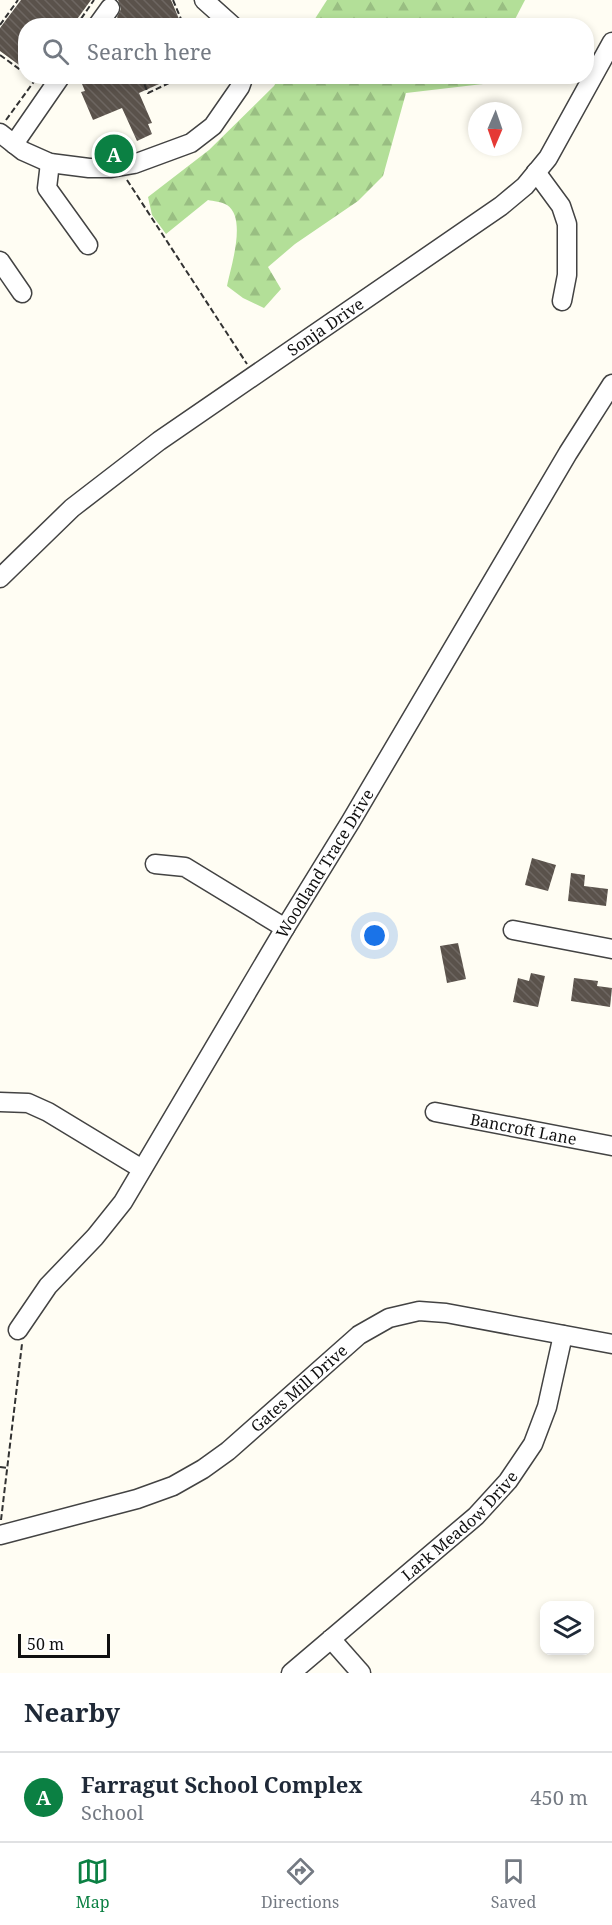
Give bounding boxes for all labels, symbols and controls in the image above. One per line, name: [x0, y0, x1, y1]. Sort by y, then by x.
search box: [18, 18, 594, 84]
icon: search: [39, 35, 72, 68]
text: Search here: [87, 36, 212, 66]
north arrow: [468, 102, 522, 156]
pin: A: [94, 132, 134, 176]
street label: Sonja Drive: [283, 293, 368, 361]
street label: Woodland Trace Drive: [271, 785, 379, 942]
your location: [360, 921, 389, 950]
street label: Bancroft Lane: [468, 1108, 579, 1150]
street label: Gates Mill Drive: [246, 1339, 352, 1437]
street label: Lark Meadow Drive: [397, 1467, 523, 1586]
map controls: [540, 1601, 594, 1655]
button: layers: [540, 1601, 594, 1655]
scale bar: [18, 1631, 110, 1658]
text: 50 m: [27, 1633, 64, 1655]
text: Nearby: [24, 1694, 120, 1730]
text: Farragut School Complex: [81, 1769, 363, 1799]
text: A: [36, 1784, 51, 1811]
text: 450 m: [530, 1784, 588, 1811]
text: School: [81, 1799, 144, 1826]
tab: Map: [76, 1855, 110, 1913]
tab: Directions: [261, 1855, 339, 1913]
tab: Saved: [491, 1855, 536, 1913]

